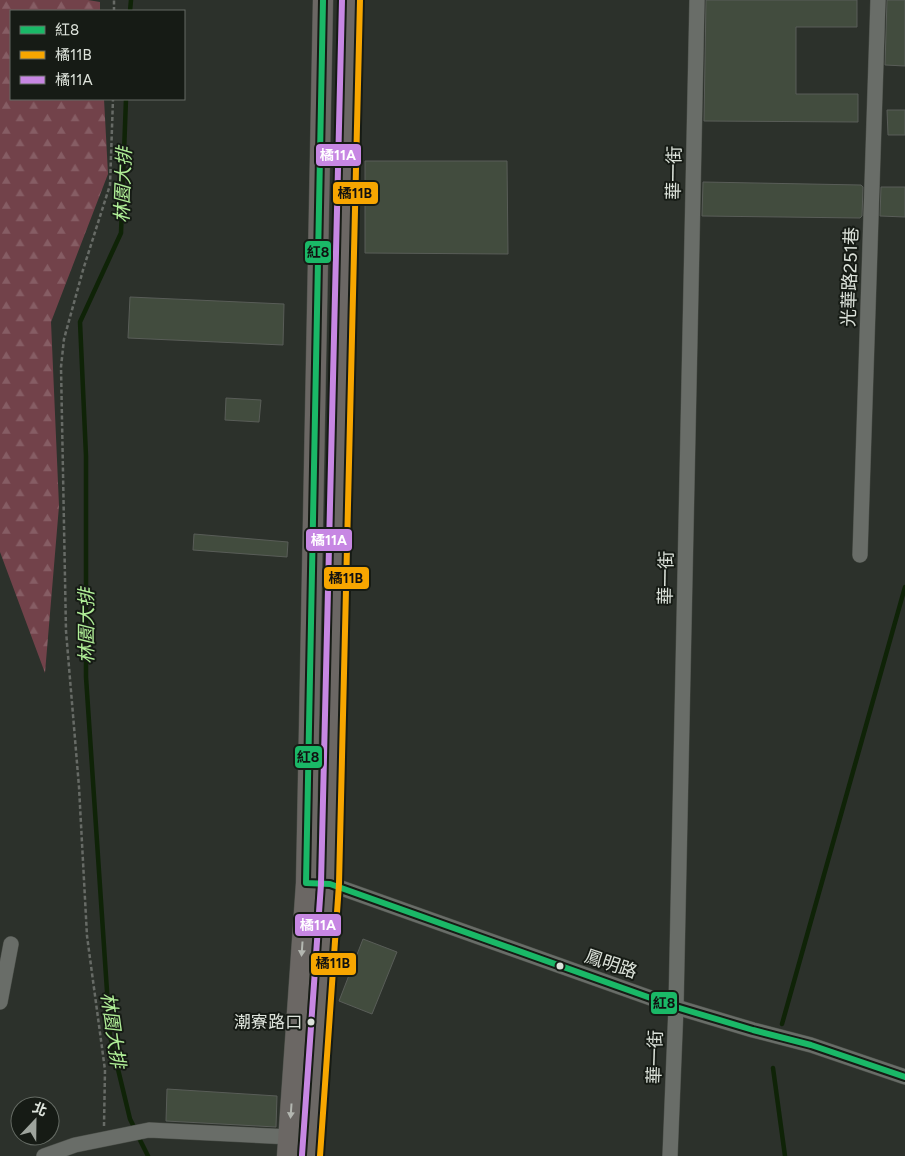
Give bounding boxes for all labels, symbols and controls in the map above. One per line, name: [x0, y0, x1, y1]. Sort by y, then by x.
legend: [10, 10, 185, 100]
text: 紅8: [55, 21, 79, 39]
text: 橘11B: [55, 46, 92, 64]
text: 橘11A: [55, 71, 93, 89]
line badge: 橘11A: [315, 143, 362, 167]
water label: 林園大排: [110, 144, 136, 223]
street label: 華一街: [663, 146, 685, 200]
text: 橘11A: [320, 147, 356, 164]
line badge: 橘11B: [332, 181, 379, 205]
text: 橘11B: [338, 185, 373, 202]
street label: 光華路251巷: [837, 227, 863, 327]
line badge: 紅8: [304, 240, 332, 264]
text: 紅8: [307, 244, 329, 261]
line badge: 橘11A: [305, 528, 353, 552]
text: 橘11A: [311, 532, 347, 549]
street label: 華一街: [655, 551, 677, 605]
line badge: 橘11B: [323, 566, 370, 590]
text: 橘11B: [329, 570, 364, 587]
water label: 林園大排: [75, 585, 98, 664]
line badge: 紅8: [294, 745, 323, 769]
text: 紅8: [297, 749, 319, 766]
line badge: 橘11A: [294, 913, 342, 937]
text: 橘11A: [300, 917, 336, 934]
one-way arrow: [297, 941, 305, 957]
street label: 鳳明路: [582, 945, 640, 983]
line badge: 橘11B: [310, 952, 357, 976]
text: 橘11B: [316, 955, 351, 972]
unlabelled marker: [555, 961, 565, 971]
water label: 林園大排: [96, 991, 130, 1072]
line badge: 紅8: [650, 991, 678, 1015]
text: 紅8: [653, 995, 675, 1012]
place label: 潮寮路口: [234, 1012, 302, 1032]
marker: 潮寮路口: [306, 1017, 316, 1027]
street label: 華一街: [643, 1030, 667, 1084]
north arrow: [10, 1096, 60, 1146]
text: 北: [30, 1099, 49, 1120]
one-way arrow: [286, 1104, 294, 1120]

